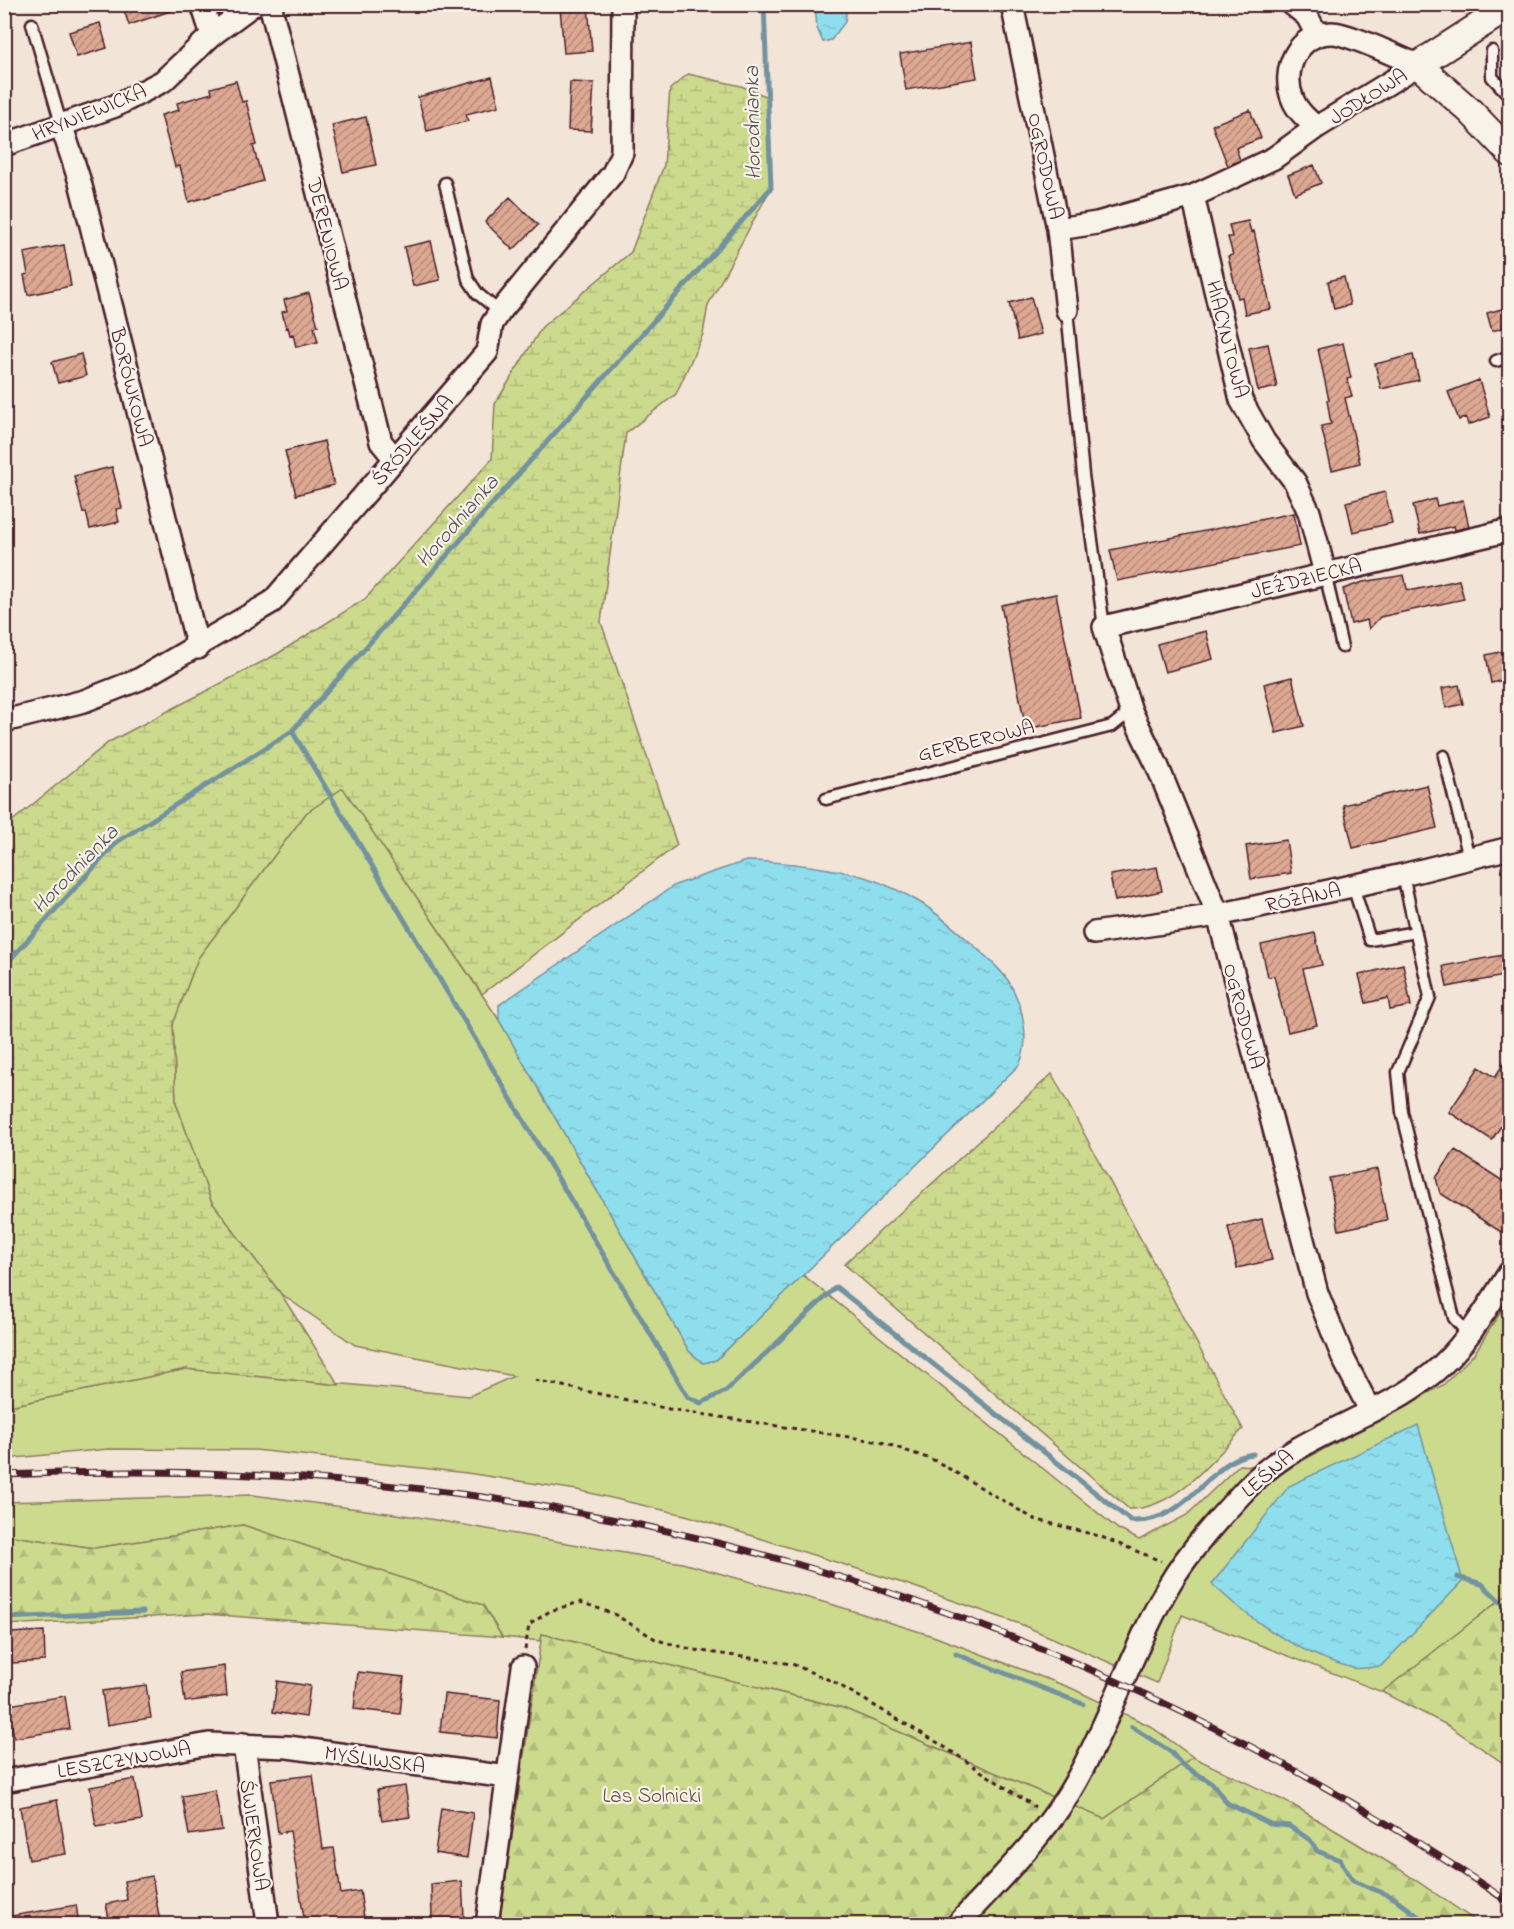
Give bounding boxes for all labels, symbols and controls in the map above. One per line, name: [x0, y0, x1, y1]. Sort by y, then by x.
street label: JODŁOWA: [1324, 62, 1414, 134]
water label: Horodnianka: [737, 65, 771, 180]
street label: HRYNIEWICKA: [28, 77, 152, 150]
street label: OGRODOWA: [1018, 110, 1070, 222]
street label: DERENIOWA: [297, 174, 354, 294]
street label: HIACYNTOWA: [1197, 277, 1255, 402]
street label: BORÓWKOWA: [101, 324, 159, 450]
street label: ŚRÓDLEŚNA: [365, 389, 462, 494]
water label: Horodnianka: [409, 468, 508, 575]
street label: JEŹDZIECKA: [1248, 552, 1365, 608]
street label: GERBEROWA: [915, 713, 1038, 771]
water label: Horodnianka: [25, 817, 128, 922]
street label: RÓŻANA: [1263, 876, 1344, 922]
street label: OGRODOWA: [1214, 960, 1271, 1073]
street label: LEŚNA: [1235, 1443, 1301, 1506]
street label: LESZCZYNOWA: [55, 1734, 194, 1787]
street label: MYŚLIWSKA: [322, 1739, 427, 1783]
street label: ŚWIERKOWA: [230, 1778, 276, 1893]
park label: Las Solnicki: [603, 1782, 701, 1812]

